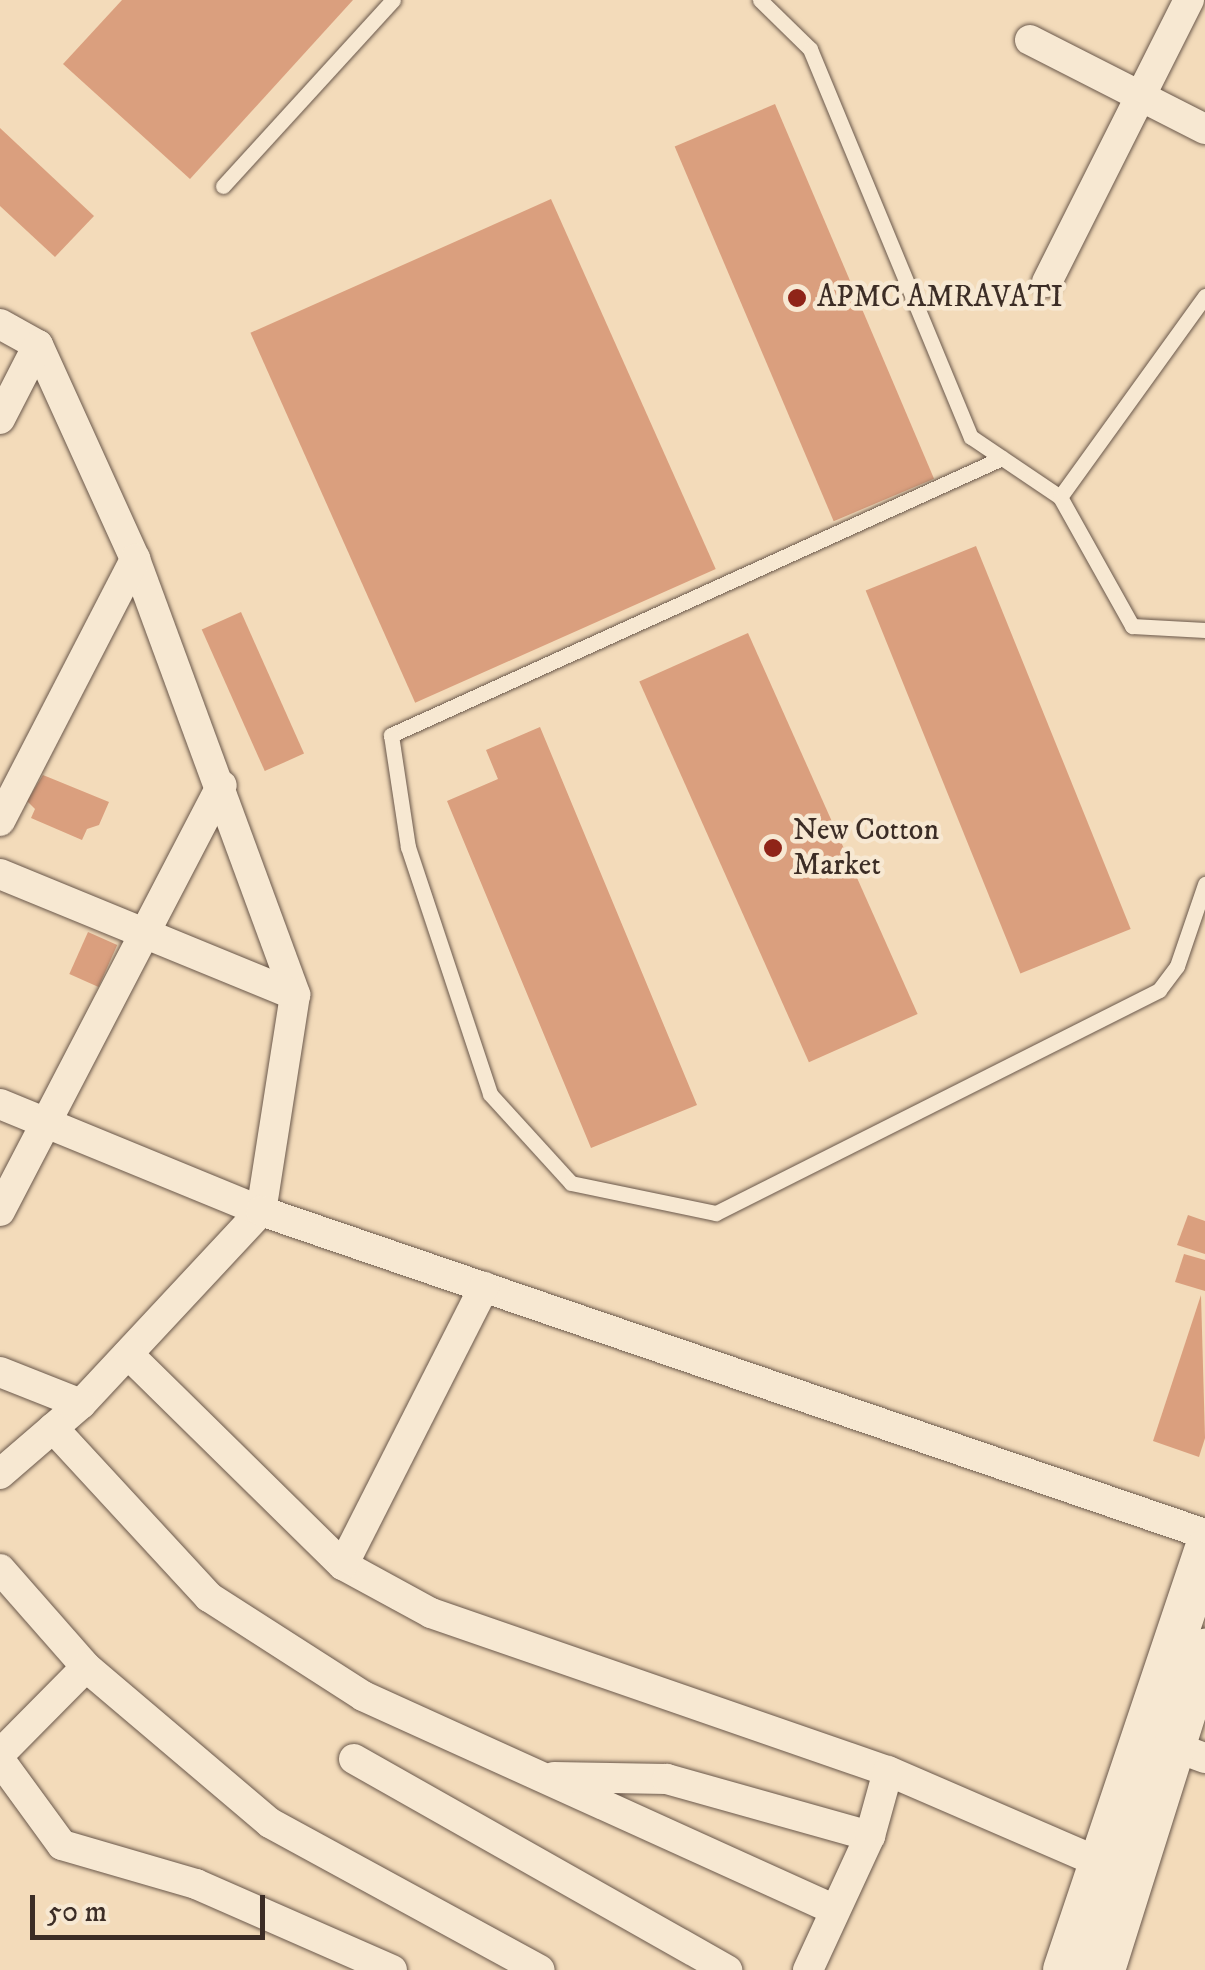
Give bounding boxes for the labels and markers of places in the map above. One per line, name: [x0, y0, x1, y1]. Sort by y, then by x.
place label: APMC AMRAVATI: [817, 280, 1063, 316]
marker: APMC AMRAVATI: [786, 287, 808, 309]
place label: New Cotton Market: [793, 813, 939, 884]
marker: New Cotton Market: [762, 837, 784, 859]

